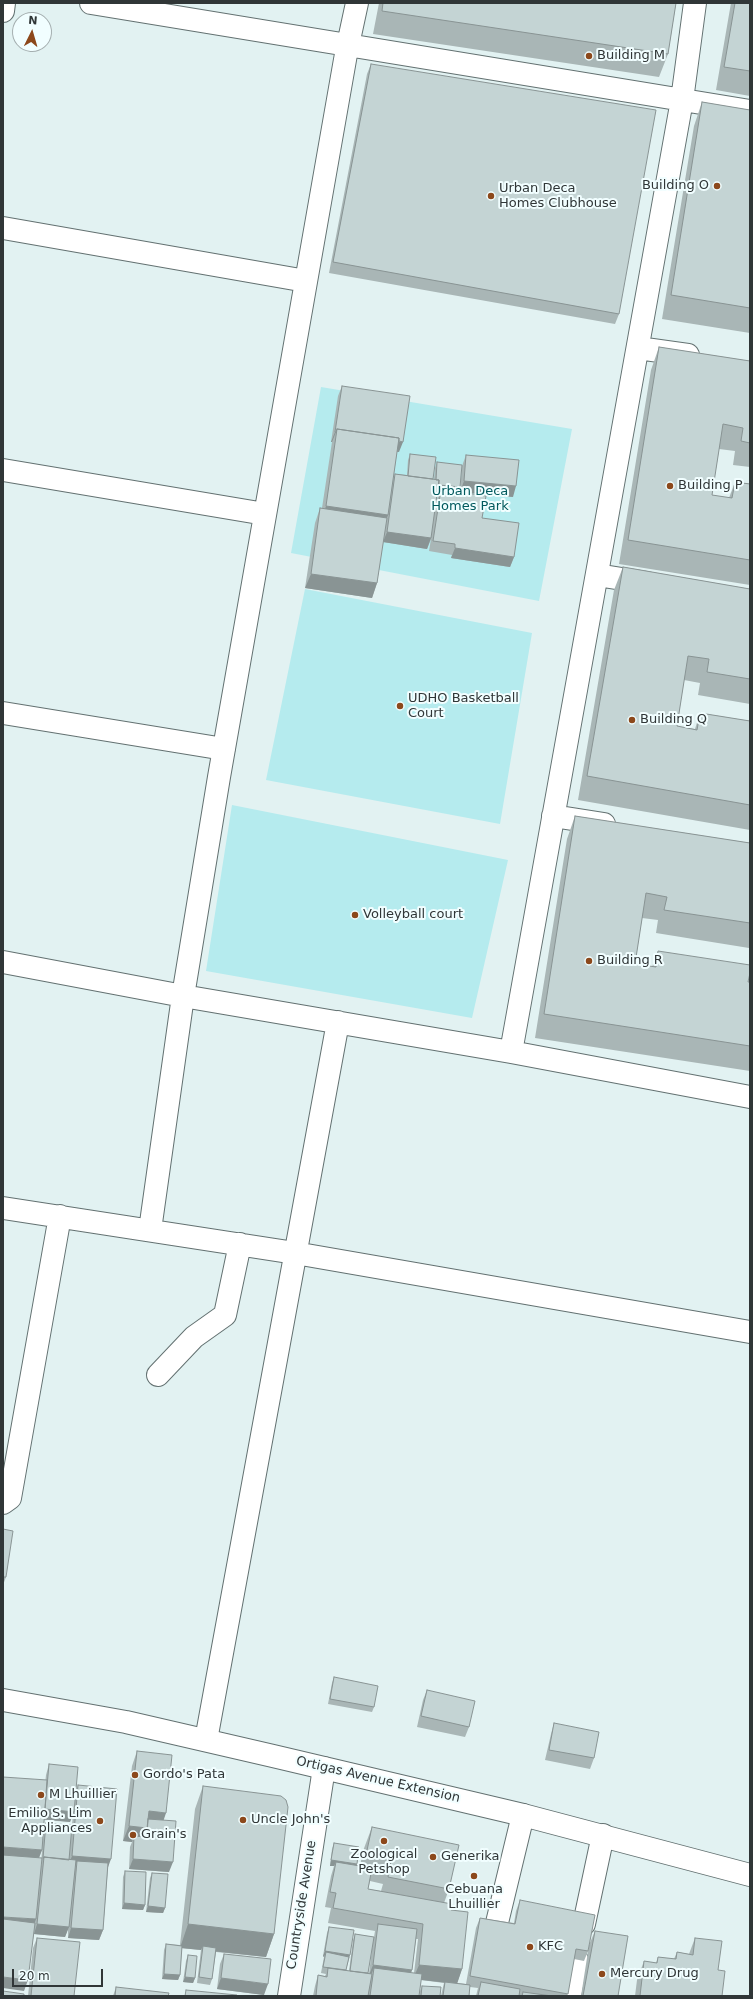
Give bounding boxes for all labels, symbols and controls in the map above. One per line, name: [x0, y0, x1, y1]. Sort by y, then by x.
north arrow: [12, 12, 52, 52]
text: N: [28, 14, 38, 27]
place label: Building M: [597, 48, 665, 64]
marker: Building M: [584, 51, 594, 61]
place label: Building O: [642, 178, 709, 194]
place label: Urban Deca Homes Clubhouse: [499, 181, 617, 212]
marker: Building O: [712, 181, 722, 191]
marker: Urban Deca Homes Clubhouse: [486, 191, 496, 201]
place label: Building P: [678, 478, 743, 494]
marker: Building P: [665, 481, 675, 491]
park label: Urban Deca Homes Park: [431, 484, 509, 515]
place label: UDHO Basketball Court: [408, 691, 519, 722]
marker: UDHO Basketball Court: [395, 701, 405, 711]
place label: Building Q: [640, 712, 707, 728]
marker: Building Q: [627, 715, 637, 725]
place label: Volleyball court: [363, 907, 463, 923]
marker: Volleyball court: [350, 910, 360, 920]
place label: Building R: [597, 953, 663, 969]
marker: Building R: [584, 956, 594, 966]
street label: Ortigas Avenue Extension: [295, 1754, 461, 1806]
place label: Gordo's Pata: [143, 1767, 225, 1783]
marker: Gordo's Pata: [130, 1770, 140, 1780]
place label: M Lhuillier: [49, 1787, 116, 1803]
marker: M Lhuillier: [36, 1790, 46, 1800]
place label: Emilio S. Lim Appliances: [8, 1806, 92, 1837]
place label: Uncle John's: [251, 1812, 330, 1828]
marker: Uncle John's: [238, 1815, 248, 1825]
marker: Emilio S. Lim Appliances: [95, 1816, 105, 1826]
place label: Grain's: [141, 1827, 187, 1843]
marker: Grain's: [128, 1830, 138, 1840]
marker: Zoological Petshop: [379, 1836, 389, 1846]
street label: Countryside Avenue: [284, 1839, 320, 1971]
place label: Zoological Petshop: [351, 1847, 417, 1878]
place label: Generika: [441, 1849, 500, 1865]
marker: Generika: [428, 1852, 438, 1862]
marker: Cebuana Lhuillier: [469, 1871, 479, 1881]
place label: Cebuana Lhuillier: [445, 1882, 503, 1913]
place label: KFC: [538, 1939, 563, 1955]
marker: KFC: [525, 1942, 535, 1952]
scale bar: [14, 1961, 105, 1987]
place label: Mercury Drug: [610, 1966, 699, 1982]
text: 20 m: [19, 1969, 50, 1983]
marker: Mercury Drug: [597, 1969, 607, 1979]

